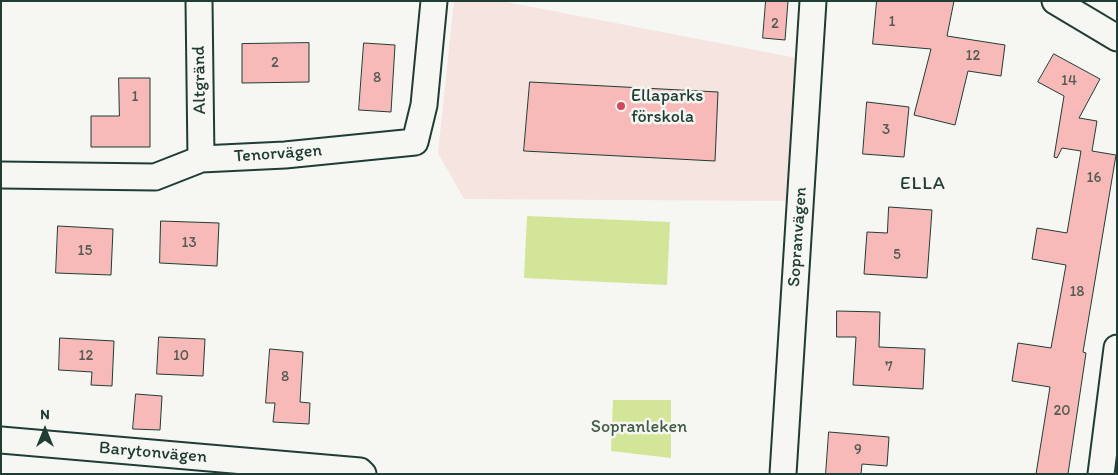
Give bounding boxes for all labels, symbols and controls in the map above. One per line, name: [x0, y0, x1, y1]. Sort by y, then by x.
house number: 1: [889, 13, 895, 31]
house number: 2: [771, 15, 779, 33]
street label: Altgränd: [189, 46, 211, 114]
house number: 12: [966, 47, 980, 65]
house number: 2: [271, 54, 279, 72]
house number: 8: [373, 69, 381, 87]
house number: 14: [1061, 72, 1077, 90]
place label: Ellaparks förskola: [631, 85, 703, 128]
house number: 1: [132, 88, 138, 106]
marker: Ellaparks förskola: [615, 100, 627, 112]
house number: 3: [882, 121, 890, 139]
street label: Tenorvägen: [233, 140, 323, 168]
house number: 16: [1087, 169, 1101, 187]
district label: ELLA: [900, 173, 946, 195]
street label: Sopranvägen: [784, 186, 812, 288]
house number: 13: [181, 234, 197, 252]
house number: 15: [78, 242, 92, 260]
house number: 5: [893, 246, 901, 264]
house number: 18: [1069, 283, 1085, 301]
house number: 12: [79, 347, 93, 365]
house number: 10: [173, 347, 189, 365]
house number: 7: [885, 358, 893, 376]
house number: 8: [281, 368, 289, 386]
house number: 20: [1053, 402, 1071, 420]
north arrow: [20, 405, 70, 455]
text: N: [40, 406, 50, 423]
park label: Sopranleken: [591, 416, 687, 438]
street label: Barytonvägen: [98, 438, 208, 468]
house number: 9: [854, 441, 862, 459]

